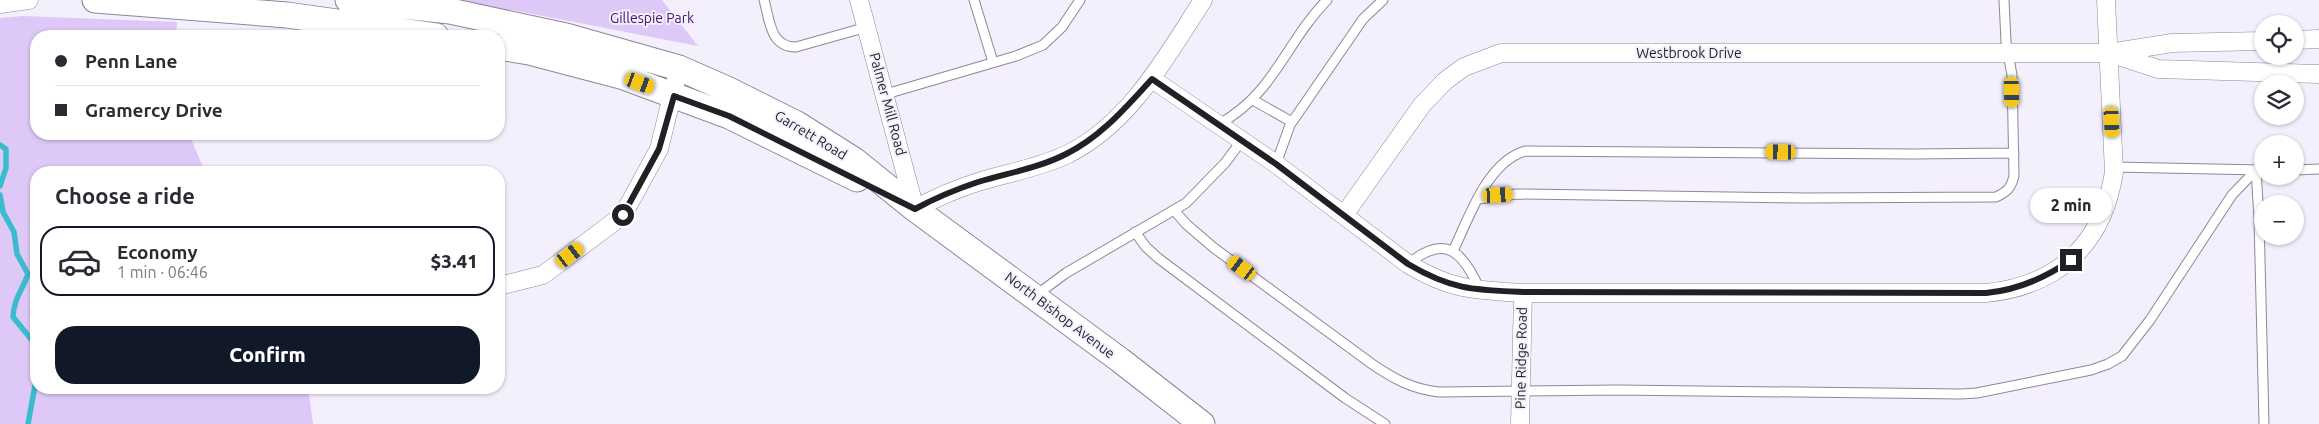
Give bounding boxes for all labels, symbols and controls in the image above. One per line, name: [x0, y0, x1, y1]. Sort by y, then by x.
park label: Gillespie Park: [610, 10, 694, 26]
map controls: [2254, 15, 2304, 245]
button: locate: [2254, 15, 2304, 65]
street label: Westbrook Drive: [1636, 45, 1742, 61]
text: Penn Lane: [85, 50, 177, 72]
street label: Palmer Mill Road: [867, 51, 909, 157]
car: [623, 71, 656, 95]
button: layers: [2254, 75, 2304, 125]
car: [2004, 77, 2019, 107]
text: Gramercy Drive: [85, 99, 223, 121]
street label: Garrett Road: [772, 107, 850, 163]
car: [2103, 107, 2120, 137]
button: +: [2254, 135, 2304, 185]
car: [1765, 144, 1796, 160]
text: Choose a ride: [55, 183, 195, 208]
car: [1482, 187, 1513, 203]
callout: 2 min: [2030, 188, 2112, 222]
button: −: [2254, 195, 2304, 245]
text: 2 min: [2051, 196, 2091, 214]
route start: [612, 204, 634, 226]
icon: car: [57, 239, 102, 284]
car: [553, 240, 586, 270]
text: Economy: [117, 241, 198, 263]
route end: [2060, 249, 2082, 271]
text: $3.41: [430, 250, 478, 272]
car: [1225, 253, 1258, 283]
text: 1 min · 06:46: [117, 263, 208, 281]
street label: North Bishop Avenue: [1002, 268, 1118, 362]
street label: Pine Ridge Road: [1512, 307, 1530, 409]
button: Confirm: [55, 326, 480, 384]

